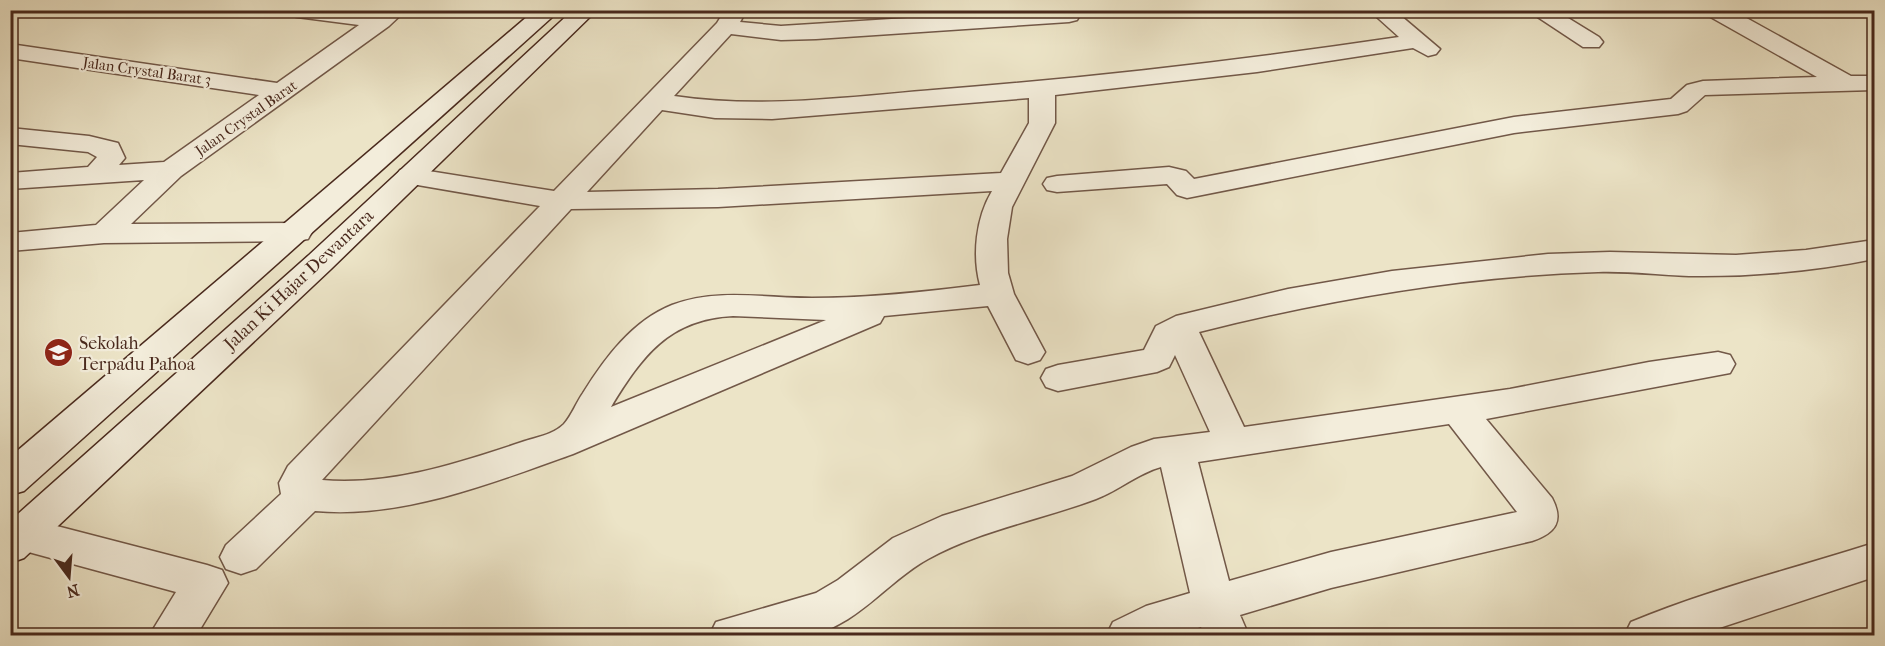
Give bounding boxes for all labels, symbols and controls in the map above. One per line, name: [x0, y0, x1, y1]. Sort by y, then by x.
street label: Jalan Crystal Barat 3: [81, 53, 212, 89]
street label: Jalan Crystal Barat: [191, 76, 301, 160]
street label: Jalan Ki Hajar Dewantara: [218, 205, 379, 356]
place label: Sekolah Terpadu Pahoa: [79, 333, 196, 375]
school or university icon: Sekolah Terpadu Pahoa: [42, 337, 74, 369]
north arrow: [39, 547, 99, 607]
text: N: [64, 580, 81, 602]

